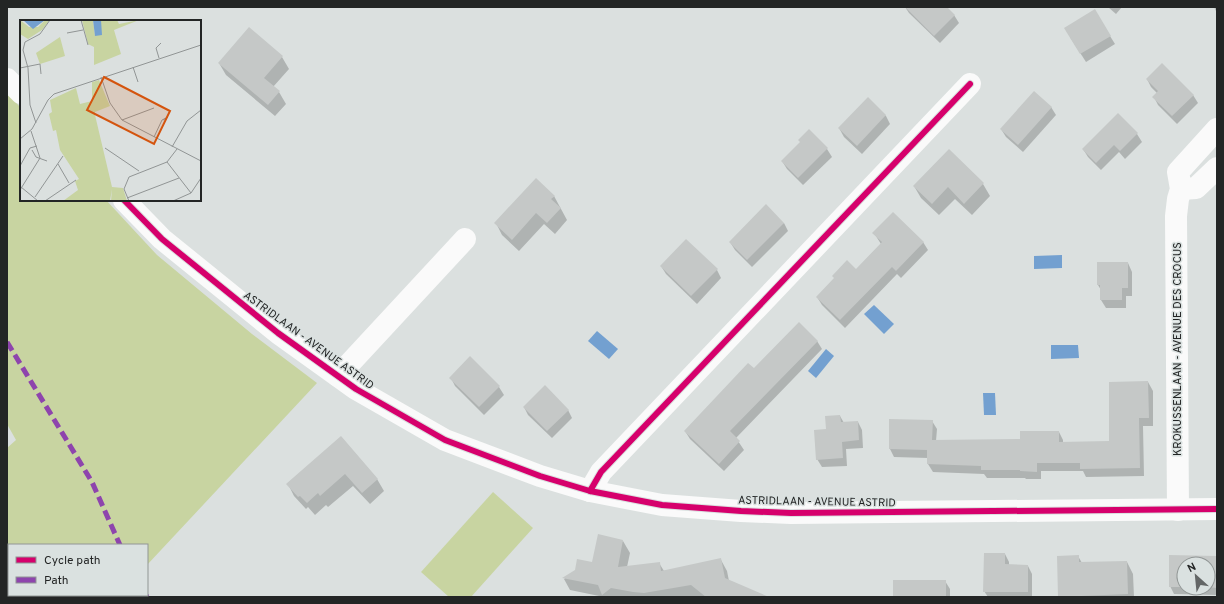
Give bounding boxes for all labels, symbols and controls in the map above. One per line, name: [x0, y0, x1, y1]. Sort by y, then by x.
inset map: [20, 20, 201, 201]
street label: KROKUSSENLAAN - AVENUE DES CROCUS: [1171, 242, 1185, 456]
street label: ASTRIDLAAN - AVENUE ASTRID: [240, 289, 376, 393]
street label: ASTRIDLAAN - AVENUE ASTRID: [738, 494, 896, 510]
legend: [8, 544, 148, 596]
text: Cycle path: [44, 553, 101, 569]
north arrow: [1176, 556, 1216, 596]
text: N: [1185, 560, 1199, 576]
text: Path: [44, 573, 69, 589]

